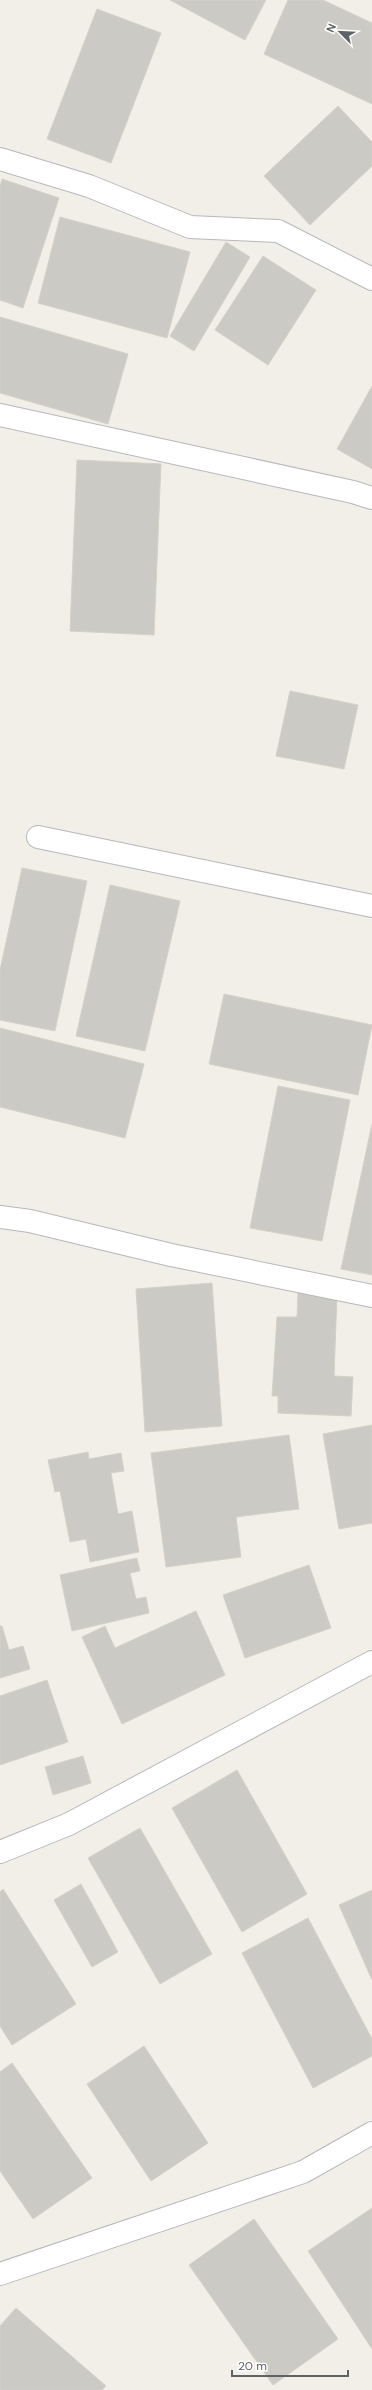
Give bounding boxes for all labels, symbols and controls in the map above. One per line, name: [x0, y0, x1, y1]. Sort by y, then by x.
north arrow: [320, 12, 360, 52]
text: N: [323, 21, 339, 34]
scale bar: [232, 2352, 348, 2378]
text: 20 m: [238, 2358, 267, 2374]

